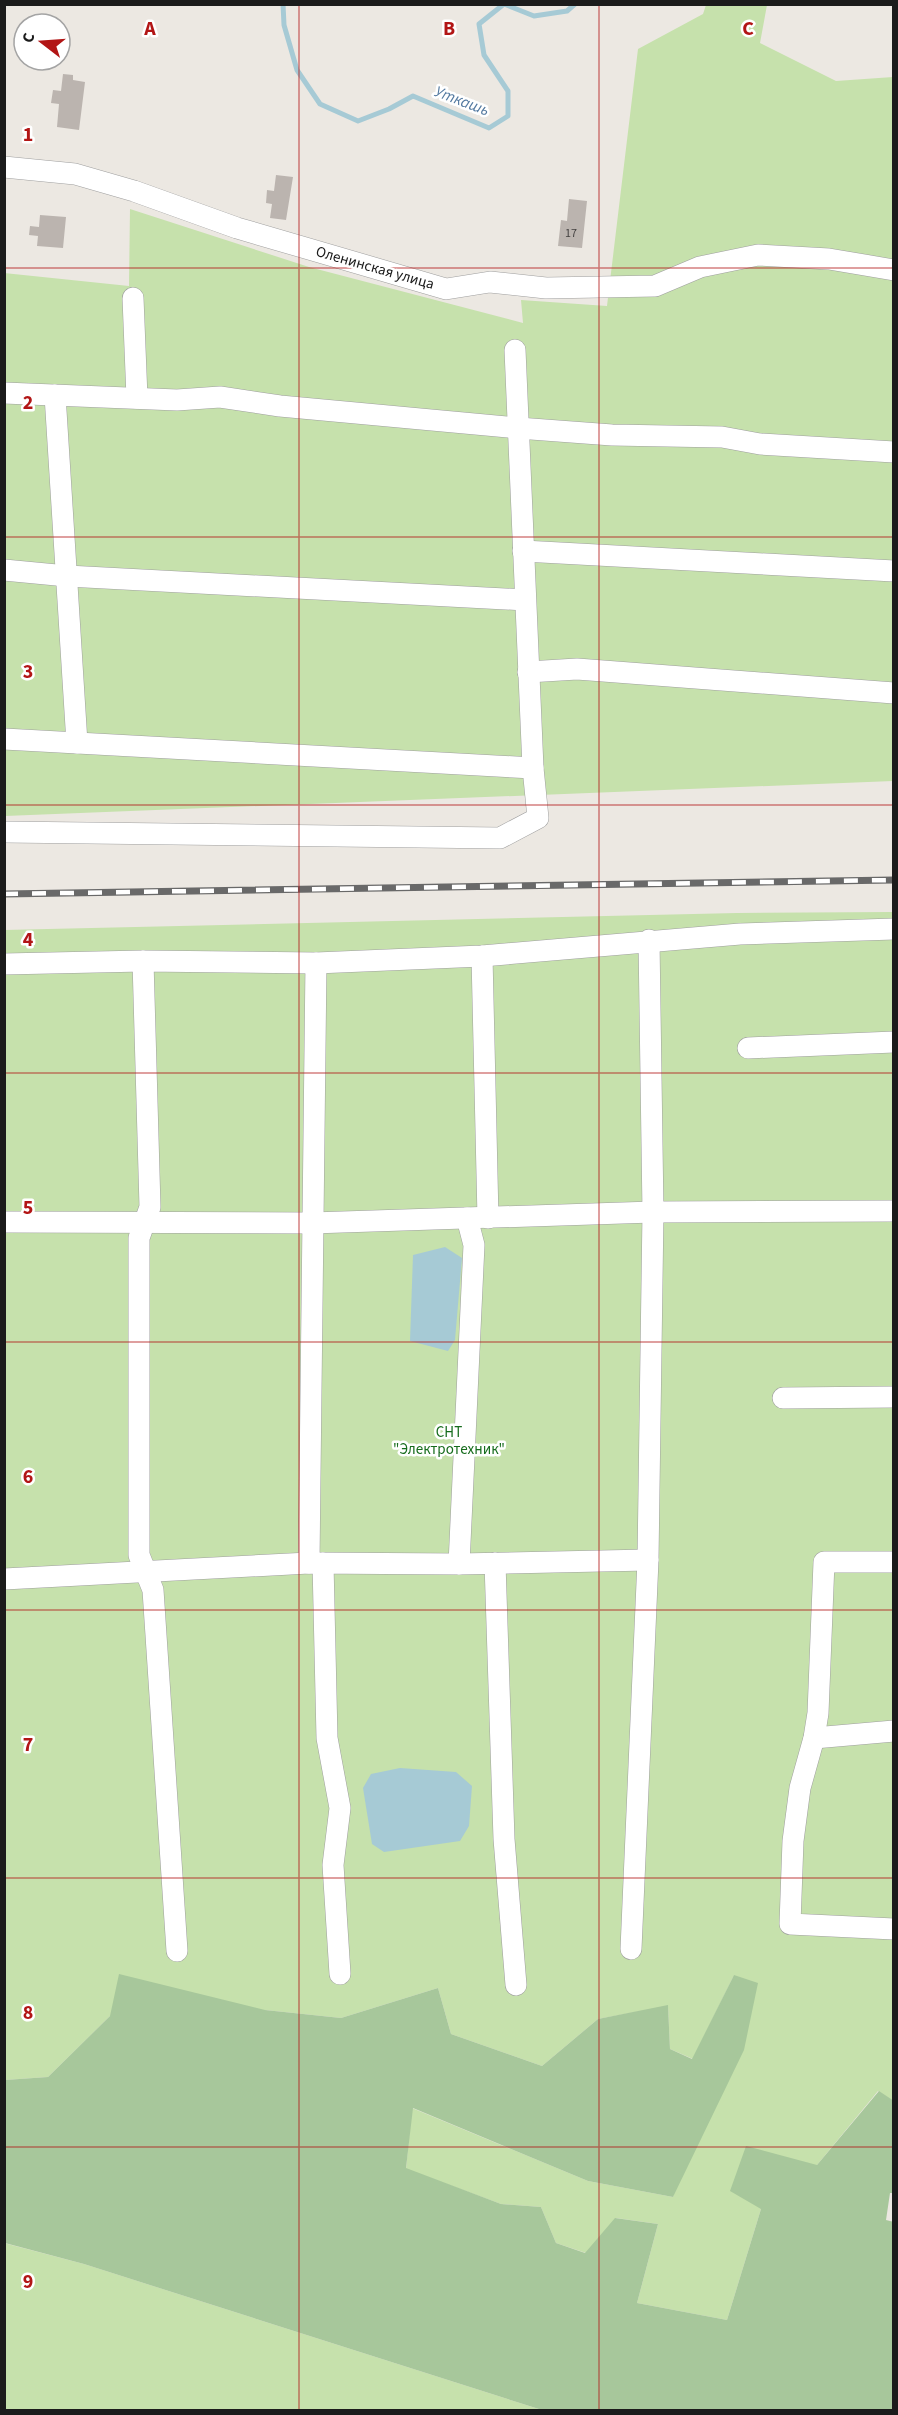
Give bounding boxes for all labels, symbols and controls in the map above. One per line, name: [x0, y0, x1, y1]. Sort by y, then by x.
north arrow: [12, 12, 72, 72]
text: A: [143, 15, 156, 43]
text: B: [443, 15, 455, 43]
text: C: [742, 15, 754, 43]
text: С: [17, 30, 40, 46]
water label: Уткашь: [432, 81, 492, 121]
text: 1: [23, 121, 33, 149]
house number: 17: [565, 225, 577, 242]
street label: Оленинская улица: [313, 241, 437, 295]
text: 2: [23, 389, 33, 417]
text: 3: [23, 658, 33, 686]
text: 4: [23, 926, 34, 954]
text: 5: [23, 1194, 33, 1222]
park label: СНТ "Электротехник": [393, 1422, 505, 1460]
text: 6: [23, 1463, 33, 1491]
text: 7: [23, 1731, 33, 1759]
text: 8: [23, 1999, 33, 2027]
text: 9: [23, 2268, 33, 2296]

